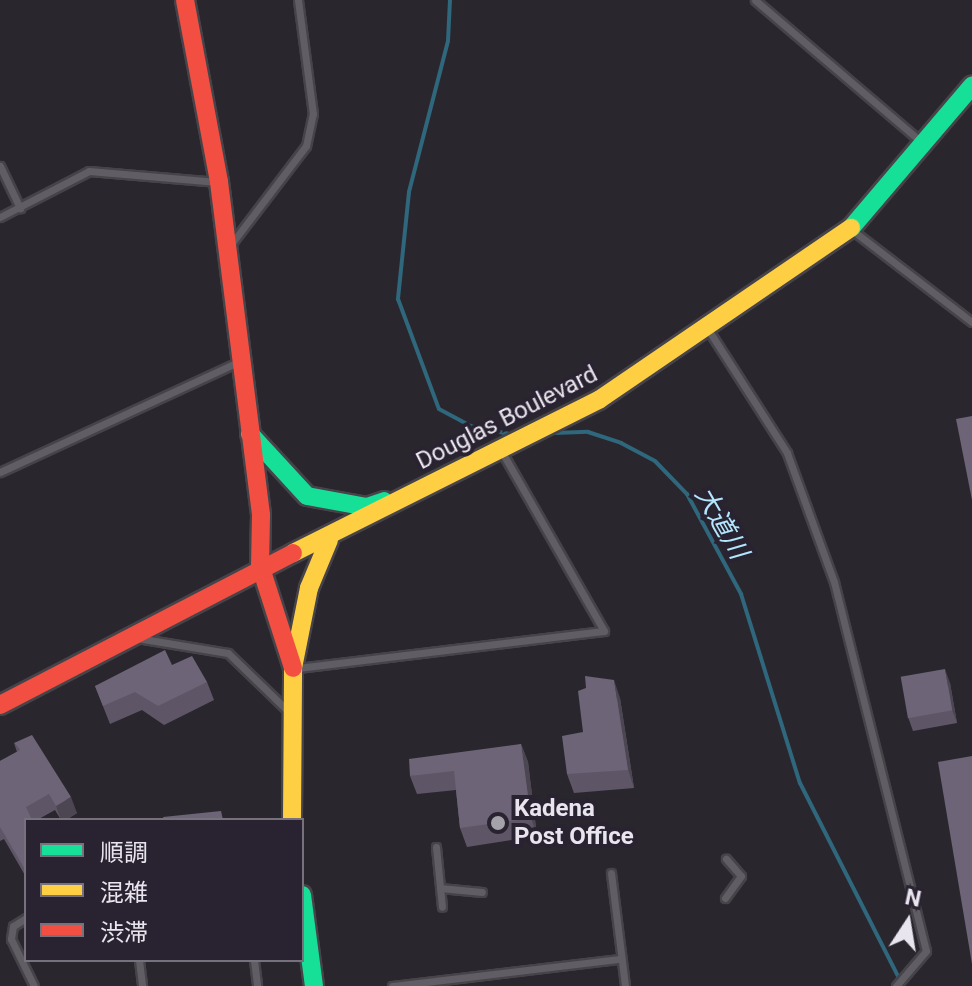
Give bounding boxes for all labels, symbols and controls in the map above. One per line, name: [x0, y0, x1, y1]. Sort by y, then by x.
street label: Douglas Boulevard: [412, 360, 602, 476]
water label: 大道川: [688, 481, 754, 565]
place label: Kadena Post Office: [514, 795, 634, 851]
marker: Kadena Post Office: [489, 814, 507, 832]
legend: [24, 818, 304, 962]
text: 順調: [100, 839, 148, 867]
text: 混雑: [100, 879, 148, 907]
north arrow: [868, 882, 948, 962]
text: N: [903, 884, 923, 912]
text: 渋滞: [100, 919, 148, 947]

